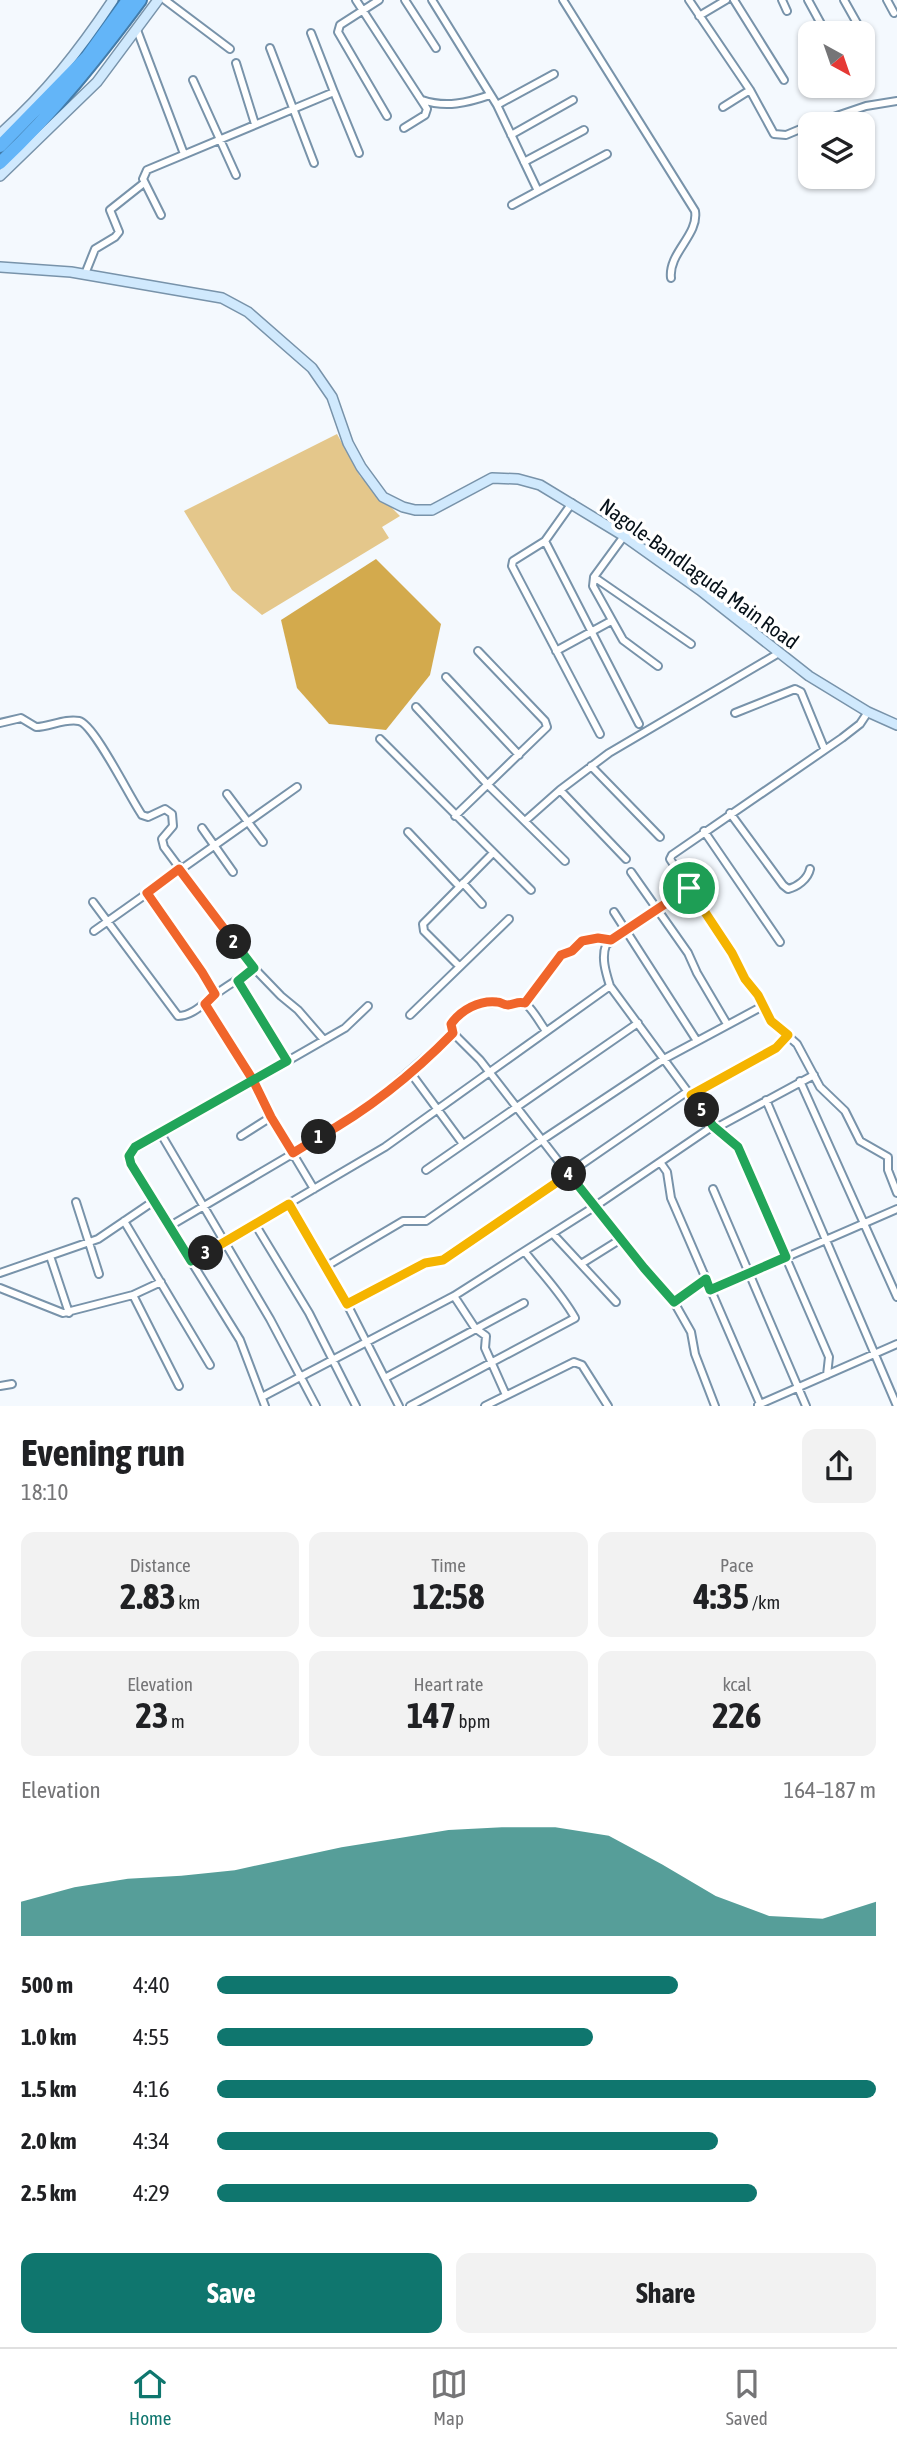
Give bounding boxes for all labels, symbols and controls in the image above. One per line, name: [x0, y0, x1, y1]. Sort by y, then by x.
north arrow: [798, 21, 875, 98]
map controls: [798, 21, 875, 189]
button: layers: [798, 112, 875, 189]
street label: Nagole-Bandlaguda Main Road: [596, 493, 804, 653]
pin: [659, 858, 719, 918]
icon: arrive: [670, 869, 708, 907]
pin: 2: [216, 925, 252, 960]
text: 2: [229, 930, 238, 952]
pin: 5: [684, 1092, 720, 1128]
text: 5: [697, 1098, 706, 1120]
pin: 1: [302, 1120, 336, 1154]
text: 1: [314, 1125, 323, 1147]
pin: 4: [552, 1156, 586, 1192]
text: 4: [564, 1162, 573, 1184]
pin: 3: [188, 1236, 224, 1270]
text: 3: [201, 1241, 210, 1263]
button: share: [802, 1429, 876, 1503]
text: Evening run: [21, 1431, 185, 1474]
text: 18:10: [21, 1479, 68, 1505]
text: Distance: [130, 1554, 191, 1576]
text: Time: [431, 1554, 466, 1576]
text: Pace: [720, 1554, 754, 1576]
text: 2.83: [120, 1576, 176, 1616]
text: 12:58: [412, 1576, 485, 1616]
text: 4:35: [693, 1576, 749, 1616]
text: km: [176, 1591, 200, 1613]
text: /km: [749, 1591, 780, 1613]
text: Elevation: [127, 1673, 193, 1695]
text: Heart rate: [414, 1673, 483, 1695]
text: kcal: [722, 1673, 751, 1695]
text: 23: [136, 1695, 168, 1735]
text: 147: [407, 1695, 456, 1735]
text: 226: [712, 1695, 762, 1735]
text: m: [168, 1710, 185, 1732]
text: bpm: [456, 1710, 490, 1732]
text: Elevation: [21, 1777, 101, 1803]
text: 164–187 m: [783, 1777, 876, 1803]
text: 500 m: [21, 1972, 73, 1998]
text: 4:40: [133, 1972, 170, 1998]
text: 1.0 km: [21, 2024, 77, 2050]
text: 4:55: [133, 2024, 170, 2050]
text: 1.5 km: [21, 2076, 77, 2102]
text: 4:16: [133, 2076, 170, 2102]
text: 2.0 km: [21, 2128, 77, 2154]
text: 4:34: [133, 2128, 170, 2154]
text: 2.5 km: [21, 2180, 77, 2206]
text: 4:29: [133, 2180, 170, 2206]
button: Save: [21, 2253, 442, 2333]
button: Share: [456, 2253, 876, 2333]
tab: Home: [129, 2365, 171, 2429]
tab: Map: [430, 2365, 468, 2429]
tab: Saved: [726, 2365, 768, 2429]

